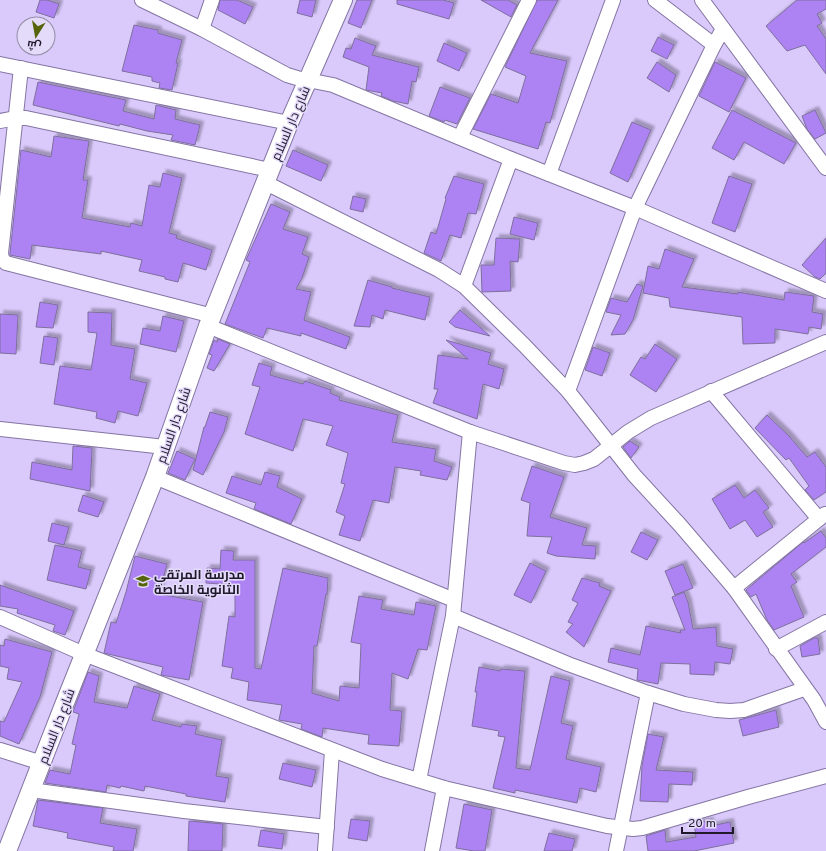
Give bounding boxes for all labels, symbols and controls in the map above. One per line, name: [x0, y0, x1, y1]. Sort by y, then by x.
north arrow: [16, 16, 56, 56]
text: ش: [26, 37, 43, 53]
street label: شارع دار السلام: [269, 84, 315, 164]
street label: شارع دار السلام: [154, 385, 195, 466]
place label: مدرسة المرتقي الثانوية الخاصة: [154, 568, 245, 599]
school or university icon: مدرسة المرتقي الثانوية الخاصة: [135, 573, 151, 589]
street label: شارع دار السلام: [36, 687, 80, 767]
scale bar: [682, 809, 733, 835]
text: 20 m: [688, 816, 716, 832]

